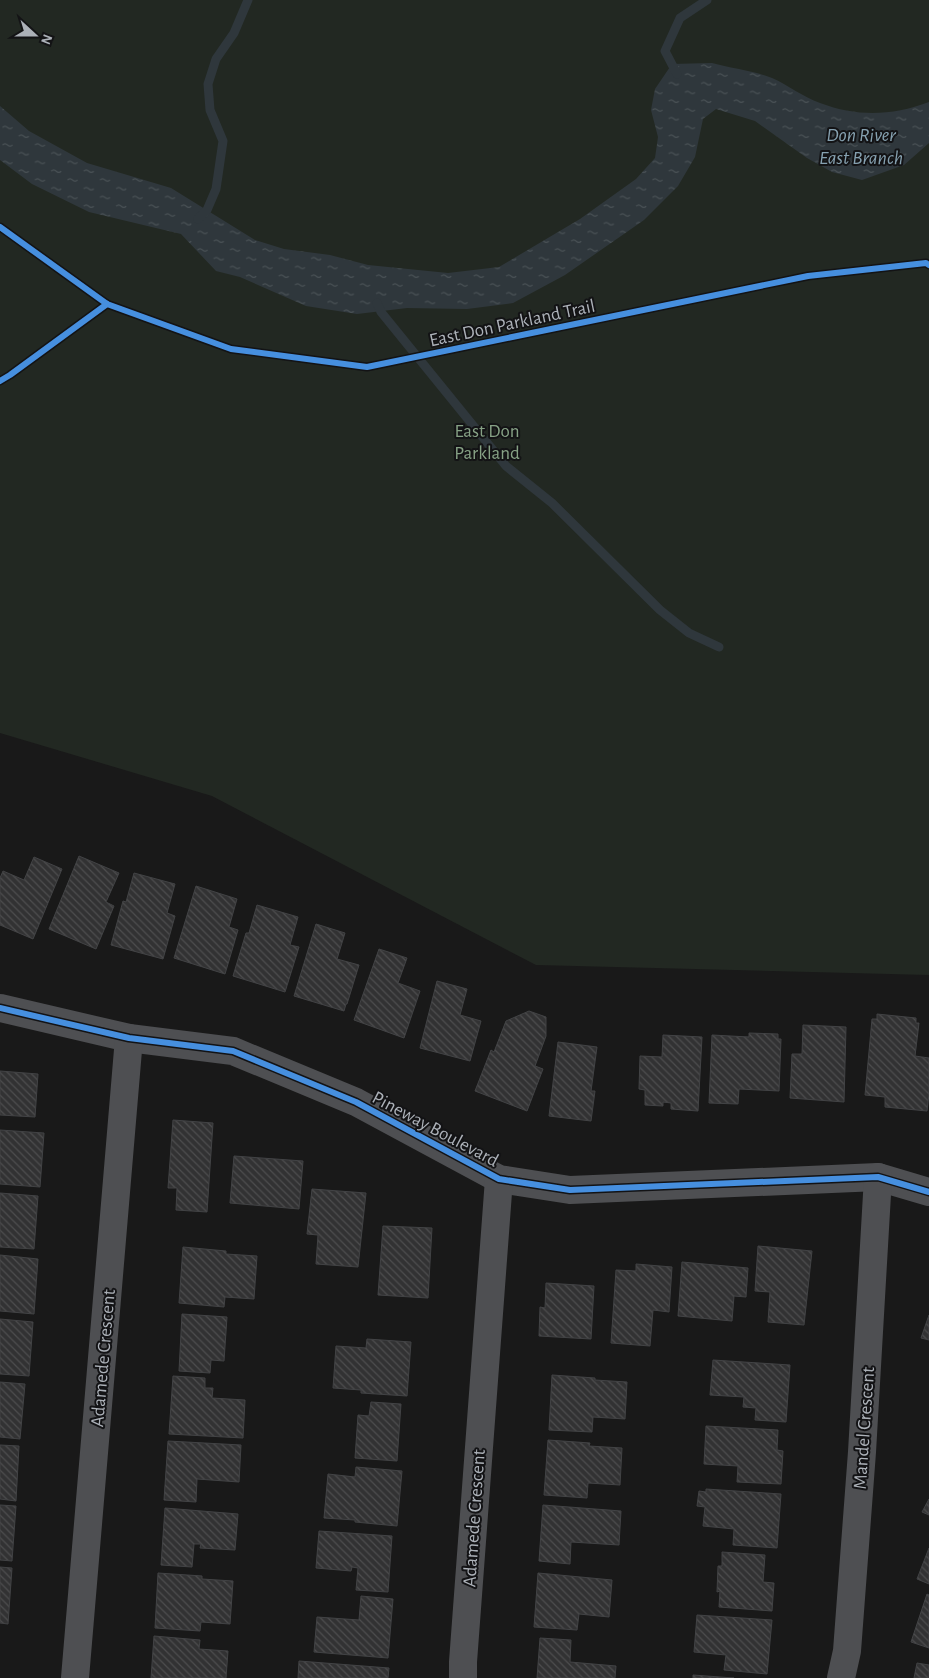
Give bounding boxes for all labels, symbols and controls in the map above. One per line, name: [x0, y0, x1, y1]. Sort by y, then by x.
north arrow: [10, 10, 60, 60]
text: N: [38, 32, 54, 46]
water label: Don River East Branch: [819, 125, 903, 168]
street label: East Don Parkland Trail: [428, 297, 597, 350]
park label: East Don Parkland: [454, 422, 520, 463]
street label: Pineway Boulevard: [369, 1088, 502, 1171]
street label: Adamede Crescent: [88, 1289, 119, 1428]
street label: Mandel Crescent: [851, 1366, 878, 1490]
street label: Adamede Crescent: [460, 1449, 489, 1588]

